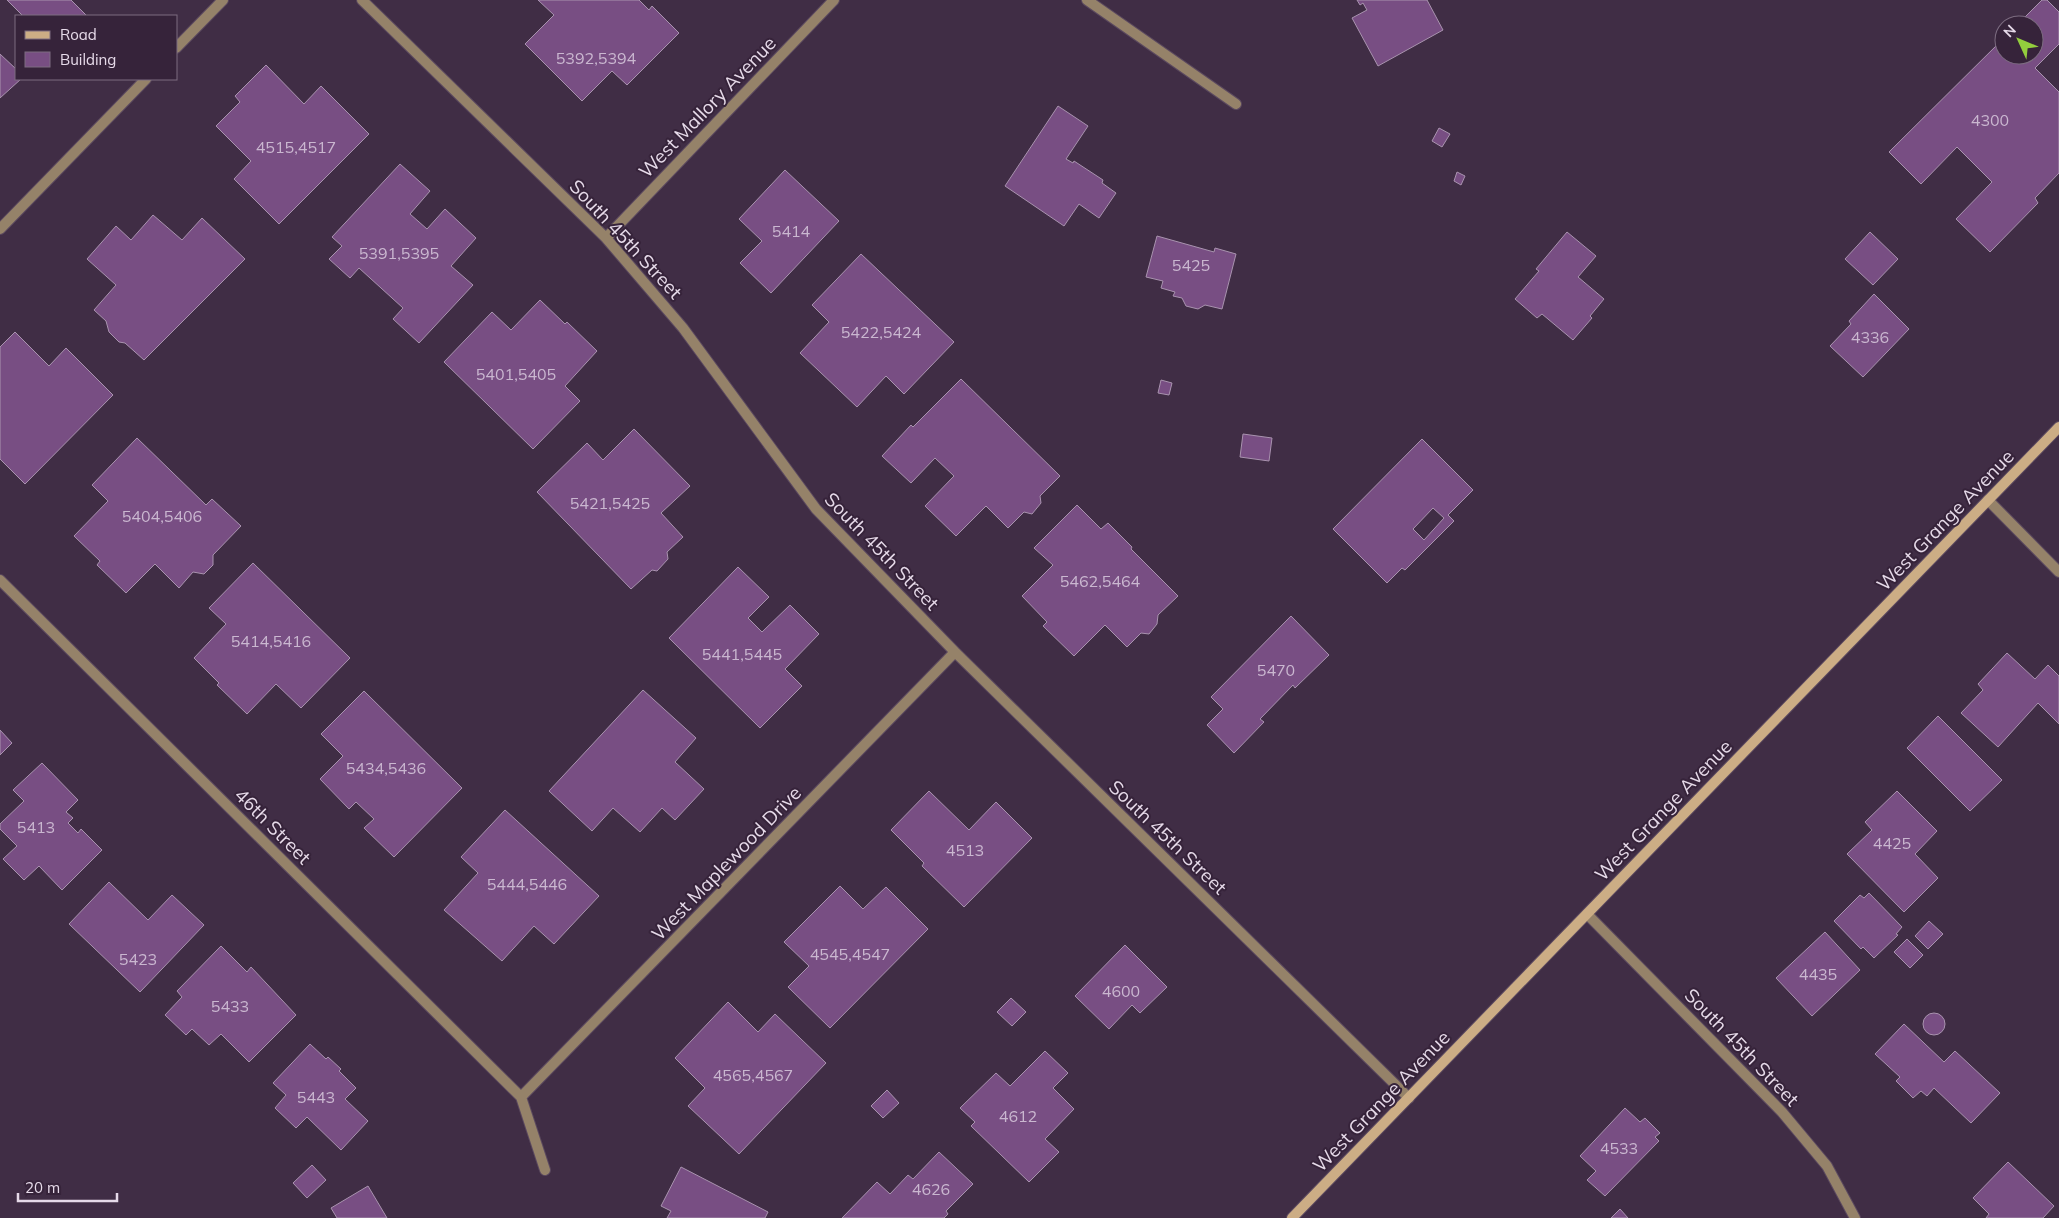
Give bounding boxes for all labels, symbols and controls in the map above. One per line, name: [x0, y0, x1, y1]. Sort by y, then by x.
legend: [15, 15, 178, 80]
north arrow: [1994, 15, 2044, 65]
text: N: [2000, 21, 2020, 41]
text: Road: [60, 25, 97, 44]
street label: West Mallory Avenue: [633, 31, 781, 183]
house number: 5392,5394: [556, 48, 637, 68]
text: Building: [60, 50, 116, 69]
house number: 4300: [1971, 110, 2009, 130]
house number: 4515,4517: [256, 137, 336, 157]
street label: South 45th Street: [565, 174, 688, 304]
house number: 5414: [772, 221, 811, 241]
house number: 5391,5395: [359, 243, 439, 263]
house number: 5425: [1172, 255, 1210, 275]
house number: 5422,5424: [841, 322, 922, 342]
house number: 4336: [1851, 327, 1889, 347]
house number: 5401,5405: [476, 364, 556, 384]
street label: West Grange Avenue: [1871, 444, 2019, 596]
street label: South 45th Street: [820, 487, 945, 615]
house number: 5421,5425: [570, 493, 650, 513]
house number: 5404,5406: [122, 506, 202, 526]
house number: 5462,5464: [1060, 571, 1141, 591]
house number: 5414,5416: [231, 631, 311, 651]
house number: 5441,5445: [702, 644, 782, 664]
house number: 5470: [1257, 660, 1295, 680]
street label: West Grange Avenue: [1589, 734, 1737, 886]
house number: 5434,5436: [346, 758, 426, 778]
street label: South 45th Street: [1104, 775, 1232, 900]
street label: West Maplewood Drive: [646, 781, 806, 945]
street label: 46th Street: [230, 783, 316, 869]
house number: 5413: [17, 817, 55, 837]
house number: 4425: [1873, 833, 1911, 853]
house number: 4513: [946, 840, 984, 860]
house number: 5444,5446: [487, 874, 567, 894]
house number: 4545,4547: [810, 944, 890, 964]
house number: 5423: [119, 949, 157, 969]
house number: 4435: [1799, 964, 1837, 984]
house number: 4600: [1102, 981, 1140, 1001]
street label: South 45th Street: [1680, 983, 1805, 1111]
house number: 5433: [211, 996, 249, 1016]
street label: West Grange Avenue: [1307, 1025, 1455, 1177]
house number: 4565,4567: [713, 1065, 793, 1085]
house number: 5443: [297, 1087, 335, 1107]
house number: 4612: [999, 1106, 1037, 1126]
house number: 4533: [1600, 1138, 1638, 1158]
scale bar: [18, 1170, 116, 1202]
text: 20 m: [25, 1178, 60, 1197]
house number: 4626: [912, 1179, 950, 1199]

